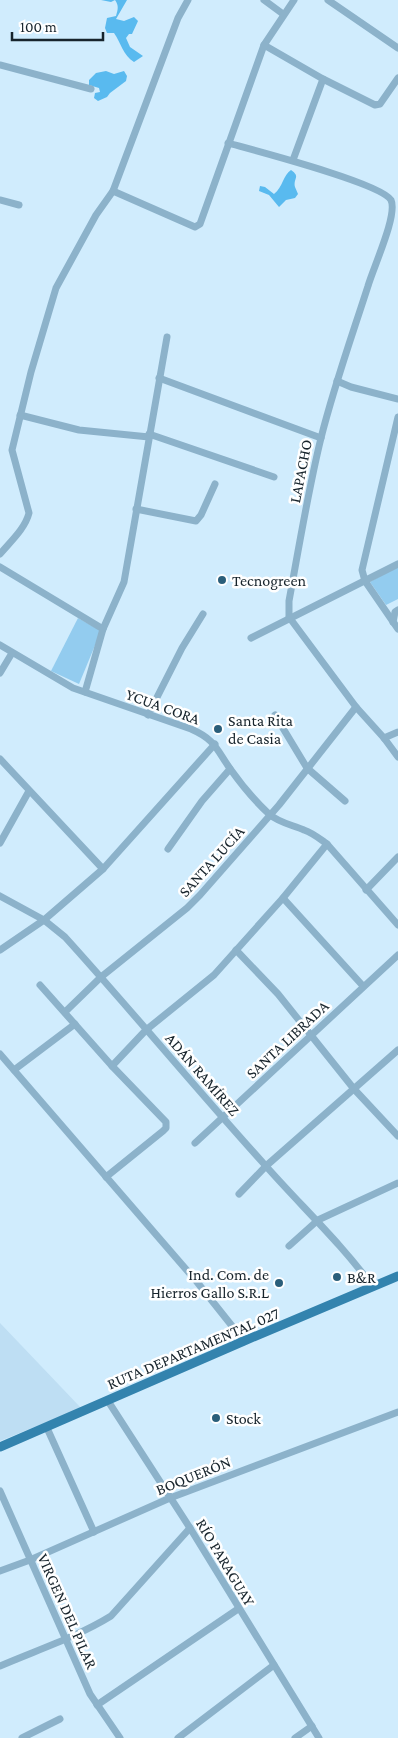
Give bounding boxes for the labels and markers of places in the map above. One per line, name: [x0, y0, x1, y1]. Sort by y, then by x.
place label: Tecnogreen: [232, 572, 306, 590]
marker: Tecnogreen: [216, 574, 228, 586]
place label: Santa Rita de Casia: [228, 712, 293, 747]
marker: Santa Rita de Casia: [212, 723, 224, 735]
place label: Ind. Com. de Hierros Gallo S.R.L: [151, 1266, 269, 1301]
place label: B&R: [347, 1269, 376, 1286]
marker: B&R: [331, 1271, 343, 1283]
marker: Ind. Com. de Hierros Gallo S.R.L: [273, 1277, 285, 1289]
place label: Stock: [226, 1410, 261, 1427]
marker: Stock: [210, 1412, 222, 1424]

